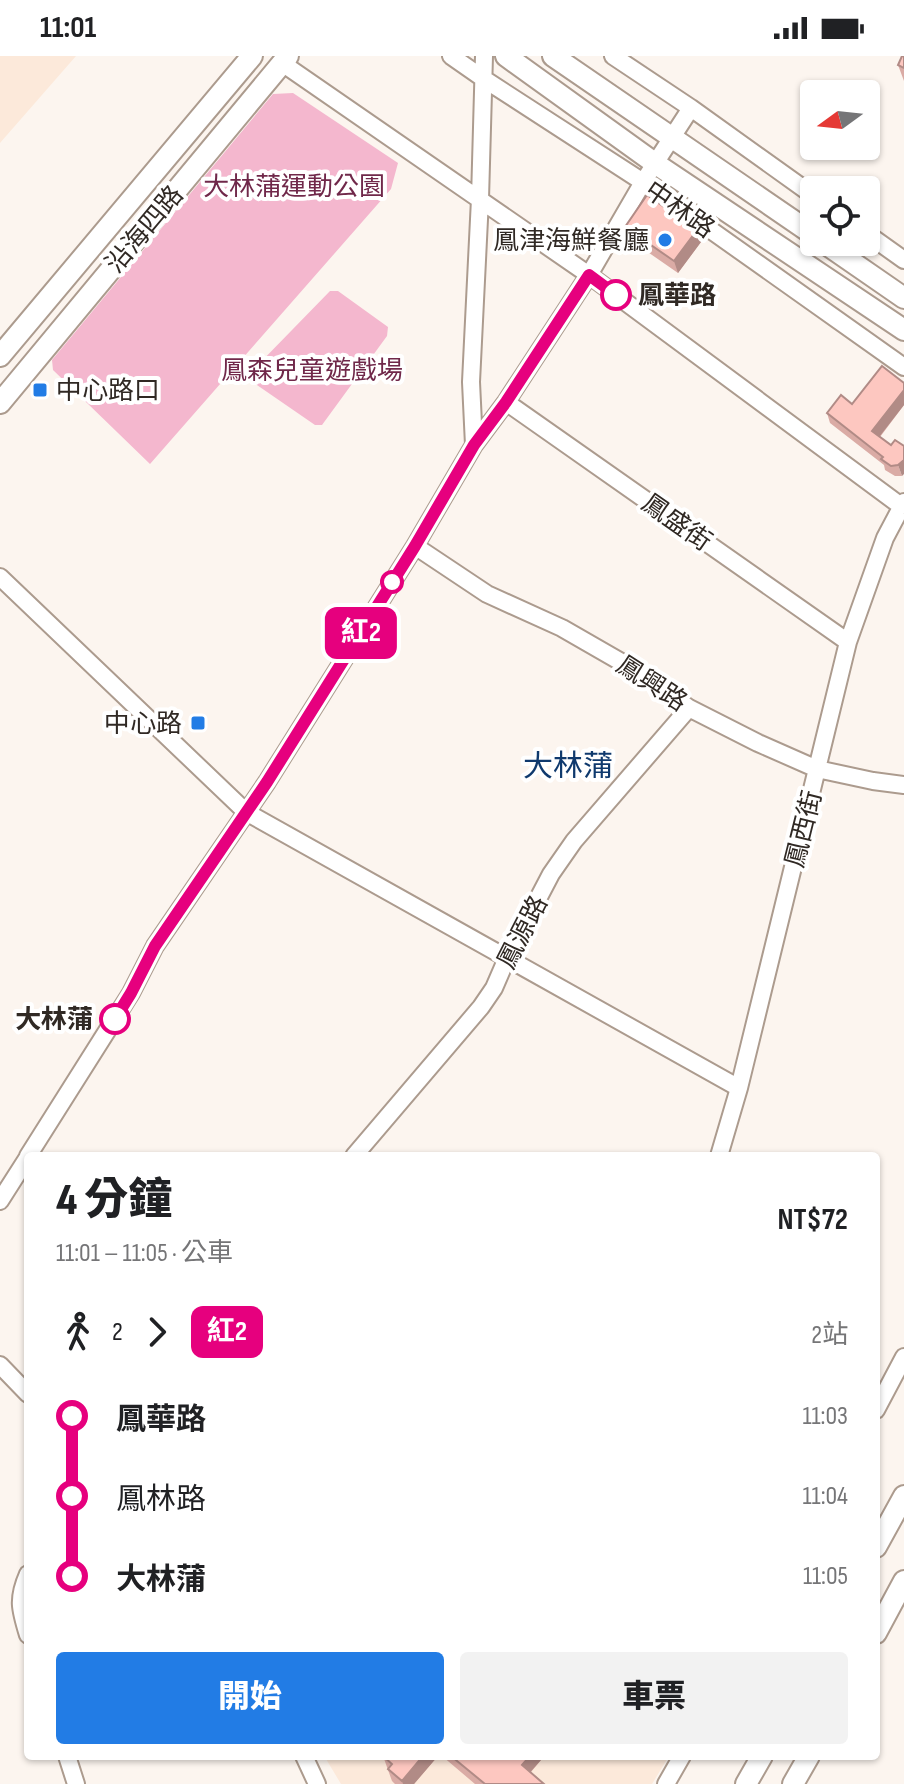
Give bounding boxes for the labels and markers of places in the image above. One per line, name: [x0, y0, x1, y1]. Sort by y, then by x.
place label: 鳳津海鮮餐廳: [493, 226, 649, 257]
marker: 鳳津海鮮餐廳: [656, 231, 674, 249]
marker: 鳳華路: [601, 280, 631, 310]
place label: 鳳華路: [638, 281, 716, 312]
place label: 中心路口: [56, 376, 160, 407]
marker: 中心路口: [31, 381, 49, 399]
unlabelled marker: [381, 571, 403, 593]
place label: 中心路: [104, 709, 182, 740]
marker: 中心路: [189, 714, 207, 732]
marker: 大林蒲: [100, 1004, 130, 1034]
place label: 大林蒲: [15, 1005, 93, 1036]

